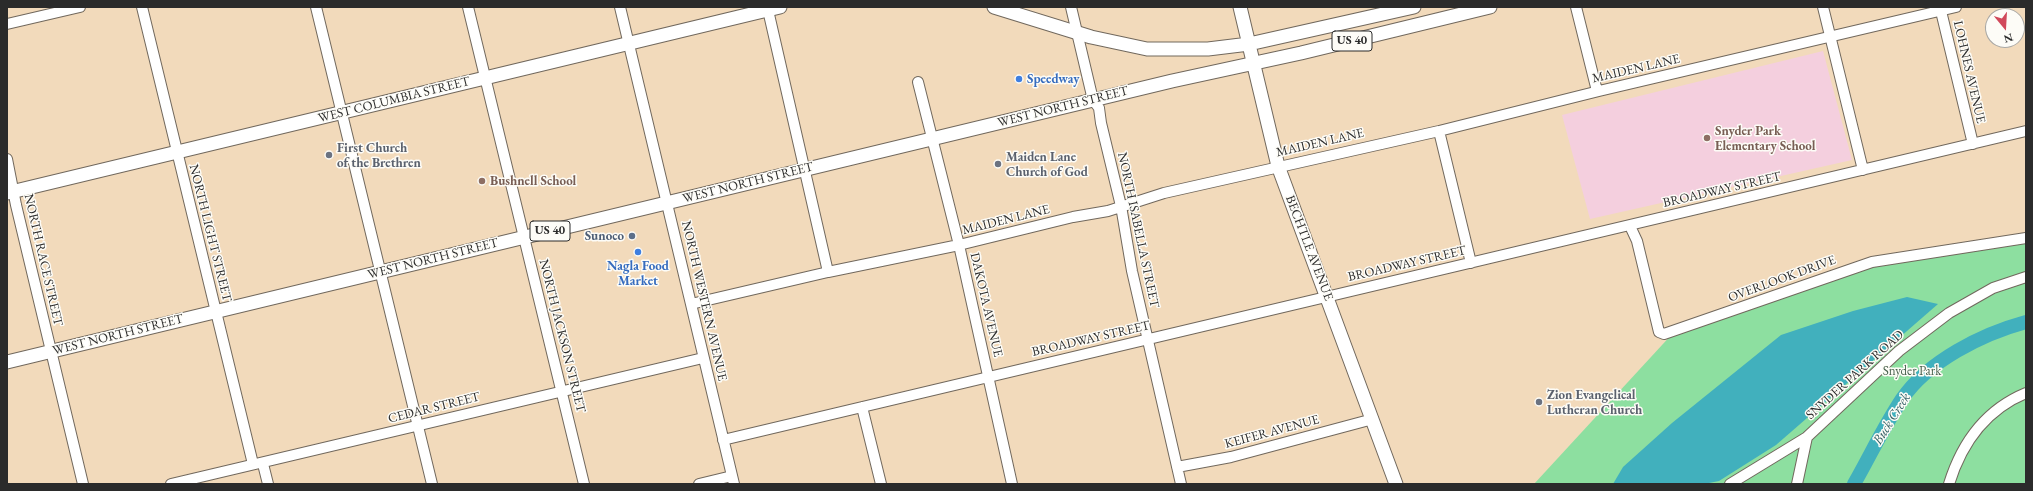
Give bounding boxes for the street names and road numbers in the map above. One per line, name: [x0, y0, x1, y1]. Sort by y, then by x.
street label: LOHNES AVENUE: [1950, 19, 1988, 125]
road number: US 40: [1332, 31, 1372, 51]
street label: MAIDEN LANE: [1591, 51, 1681, 87]
street label: WEST COLUMBIA STREET: [317, 74, 471, 126]
street label: WEST NORTH STREET: [996, 83, 1130, 131]
street label: MAIDEN LANE: [1275, 125, 1365, 161]
street label: NORTH ISABELLA STREET: [1114, 151, 1162, 309]
street label: WEST NORTH STREET: [681, 159, 815, 207]
street label: NORTH LIGHT STREET: [185, 163, 235, 303]
street label: BROADWAY STREET: [1662, 169, 1782, 211]
street label: NORTH RACE STREET: [20, 192, 66, 328]
street label: BECHTLE AVENUE: [1282, 193, 1336, 303]
street label: MAIDEN LANE: [961, 202, 1051, 238]
street label: NORTH WESTERN AVENUE: [678, 219, 730, 383]
road number: US 40: [530, 221, 570, 241]
street label: WEST NORTH STREET: [366, 235, 500, 283]
street label: BROADWAY STREET: [1347, 243, 1467, 285]
street label: DAKOTA AVENUE: [966, 251, 1006, 359]
street label: OVERLOOK DRIVE: [1726, 252, 1838, 306]
street label: NORTH JACKSON STREET: [535, 258, 589, 414]
street label: WEST NORTH STREET: [51, 311, 185, 359]
street label: BROADWAY STREET: [1031, 318, 1151, 360]
street label: SNYDER PARK ROAD: [1803, 327, 1907, 423]
street label: CEDAR STREET: [386, 389, 482, 427]
street label: KEIFER AVENUE: [1223, 412, 1321, 452]

